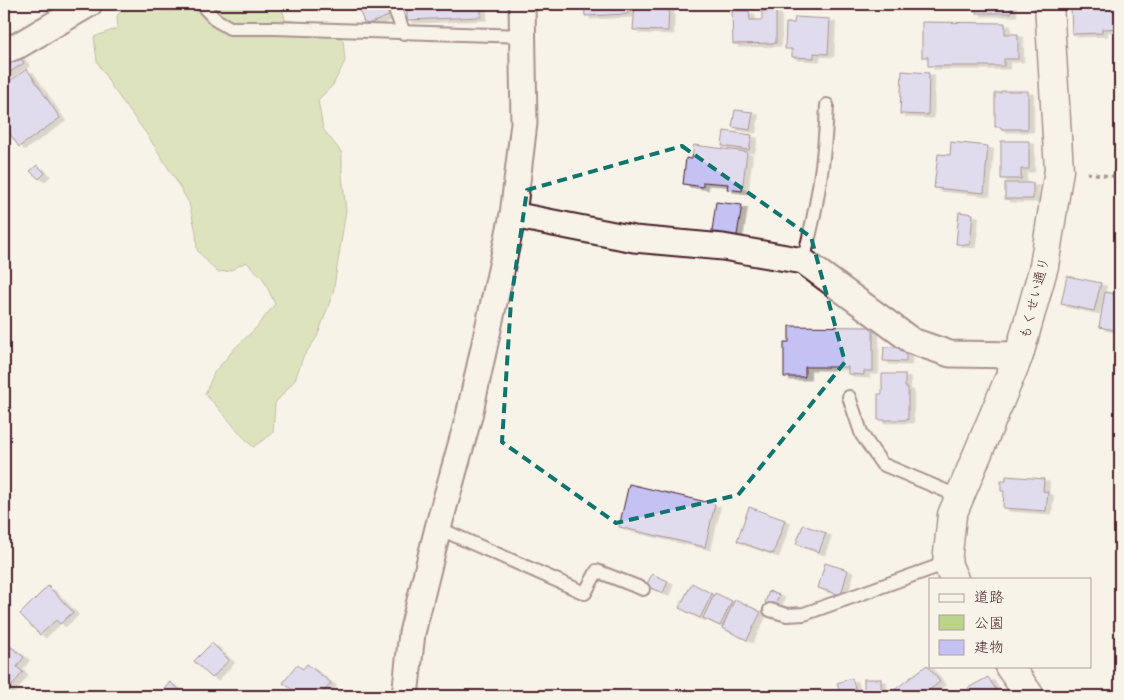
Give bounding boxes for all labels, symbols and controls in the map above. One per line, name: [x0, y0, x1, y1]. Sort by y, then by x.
street label: もくせい通り: [1013, 255, 1054, 341]
legend: [929, 578, 1092, 668]
text: 道路: [974, 584, 1004, 607]
text: 公園: [974, 610, 1004, 633]
text: 建物: [974, 634, 1004, 657]

